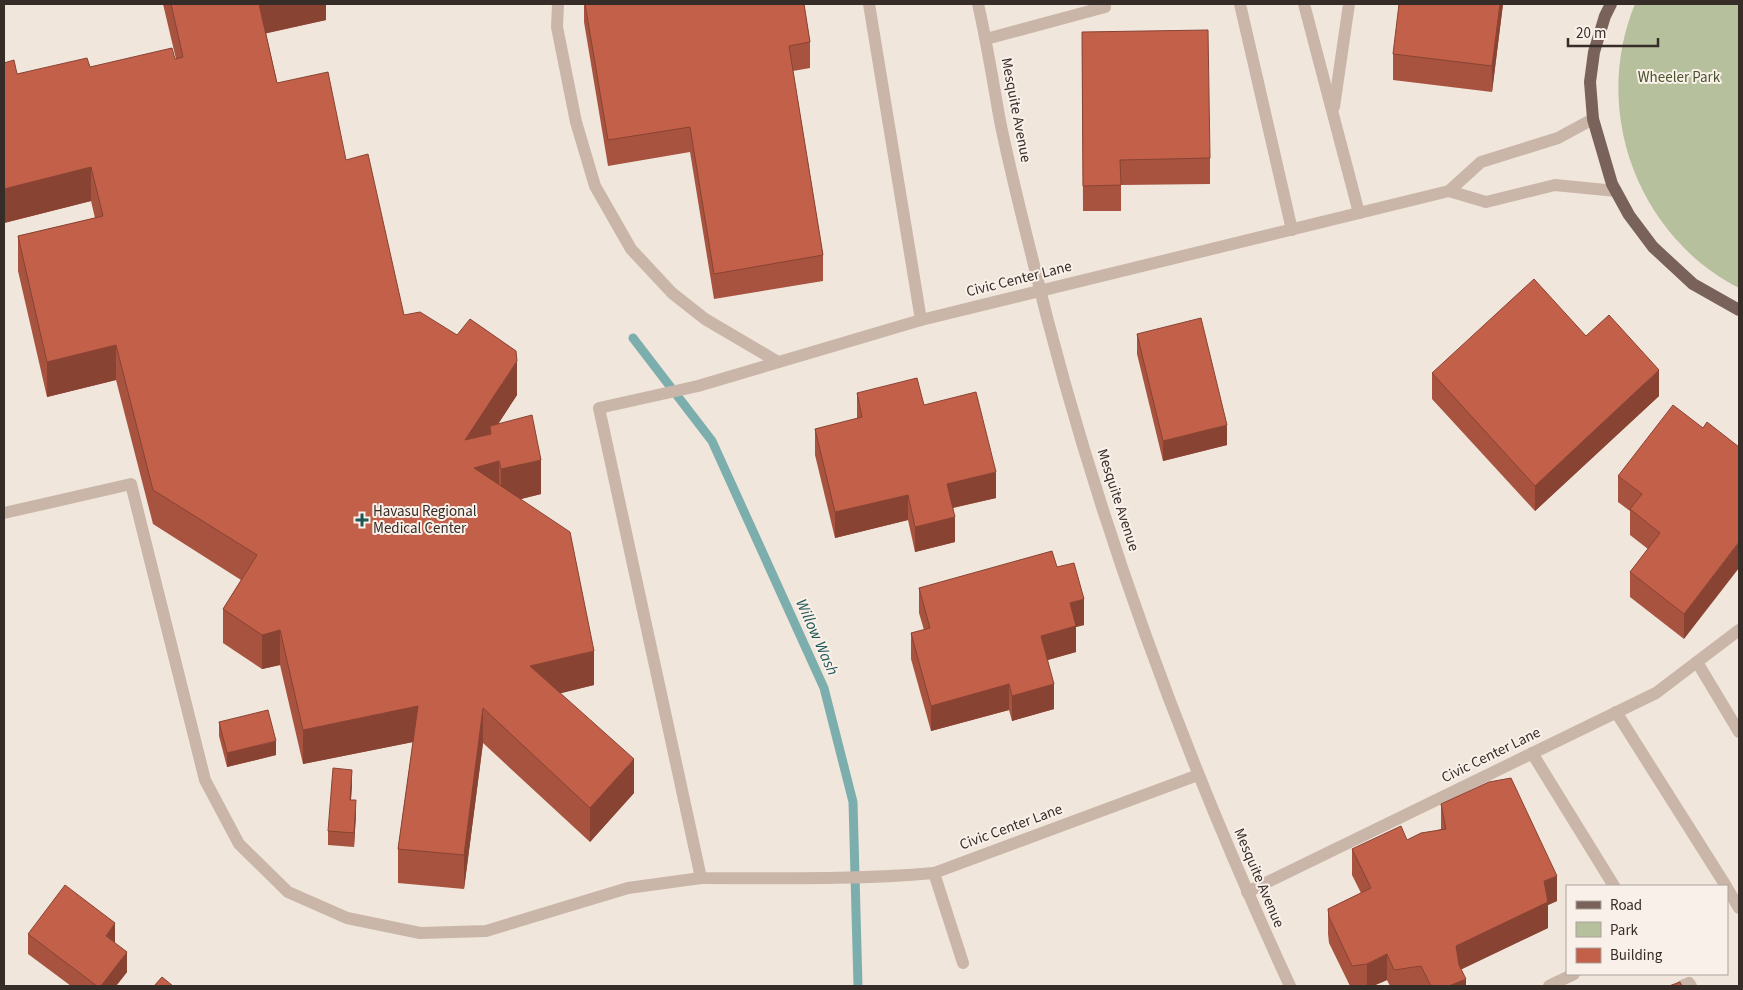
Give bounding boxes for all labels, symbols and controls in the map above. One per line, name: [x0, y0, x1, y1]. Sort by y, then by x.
scale bar: [1568, 15, 1658, 47]
text: 20 m: [1576, 23, 1606, 44]
street label: Mesquite Avenue: [996, 56, 1036, 164]
park label: Wheeler Park: [1638, 67, 1721, 88]
street label: Civic Center Lane: [964, 256, 1074, 302]
street label: Mesquite Avenue: [1092, 446, 1144, 554]
place label: Havasu Regional Medical Center: [373, 501, 477, 539]
marker: Havasu Regional Medical Center: [355, 513, 369, 527]
water label: Willow Wash: [790, 595, 844, 679]
street label: Civic Center Lane: [1438, 722, 1544, 788]
street label: Civic Center Lane: [957, 799, 1065, 855]
street label: Mesquite Avenue: [1229, 825, 1289, 931]
legend: [1566, 885, 1728, 975]
text: Road: [1610, 895, 1642, 916]
text: Park: [1610, 920, 1639, 941]
text: Building: [1610, 945, 1663, 966]

